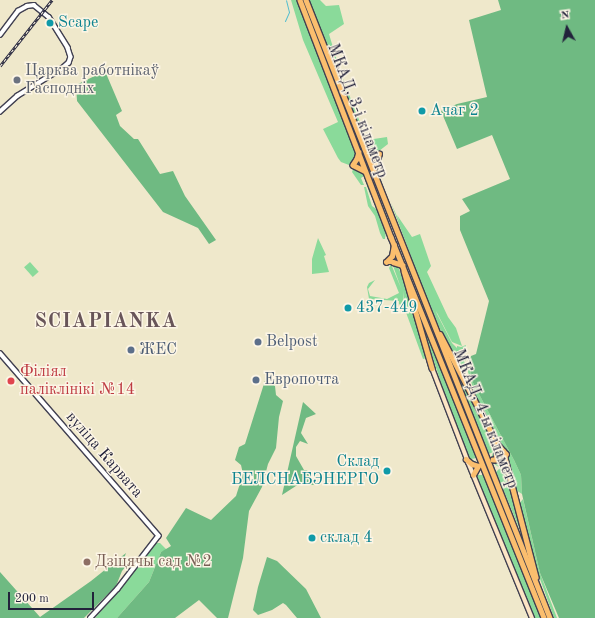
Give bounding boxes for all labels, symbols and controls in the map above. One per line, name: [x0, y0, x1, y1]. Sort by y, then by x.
north arrow: [547, 8, 587, 48]
text: N: [560, 10, 570, 22]
place label: Scape: [58, 13, 98, 33]
marker: Scape: [45, 18, 55, 28]
street label: МКАД, 3-і кіламетр: [323, 41, 391, 181]
place label: Царква работнікаў Гасподніх: [25, 61, 159, 99]
marker: Царква работнікаў Гасподніх: [12, 75, 22, 85]
place label: Ачаг 2: [430, 101, 479, 121]
marker: Ачаг 2: [417, 106, 427, 116]
place label: 437-449: [356, 298, 418, 318]
marker: 437-449: [343, 303, 353, 313]
district label: SCIAPIANKA: [34, 310, 178, 334]
place label: Belpost: [266, 332, 317, 352]
marker: Belpost: [253, 337, 263, 347]
place label: ЖЕС: [139, 340, 177, 360]
marker: ЖЕС: [126, 345, 136, 355]
street label: МКАД, 4-ы кіламетр: [448, 347, 522, 491]
place label: Філіял паліклінікі №14: [20, 362, 135, 400]
place label: Европочта: [264, 370, 339, 390]
marker: Філіял паліклінікі №14: [5, 375, 17, 387]
marker: Европочта: [251, 375, 261, 385]
street label: вуліца Карвата: [61, 408, 147, 502]
place label: Склад БЕЛСНАБЭНЕРГО: [231, 452, 379, 490]
marker: Склад БЕЛСНАБЭНЕРГО: [382, 466, 392, 476]
place label: склад 4: [320, 528, 373, 548]
marker: склад 4: [307, 533, 317, 543]
place label: Дзіцячы сад №2: [95, 552, 212, 572]
marker: Дзіцячы сад №2: [82, 557, 92, 567]
scale bar: [10, 584, 96, 610]
text: 200 m: [15, 593, 49, 605]

